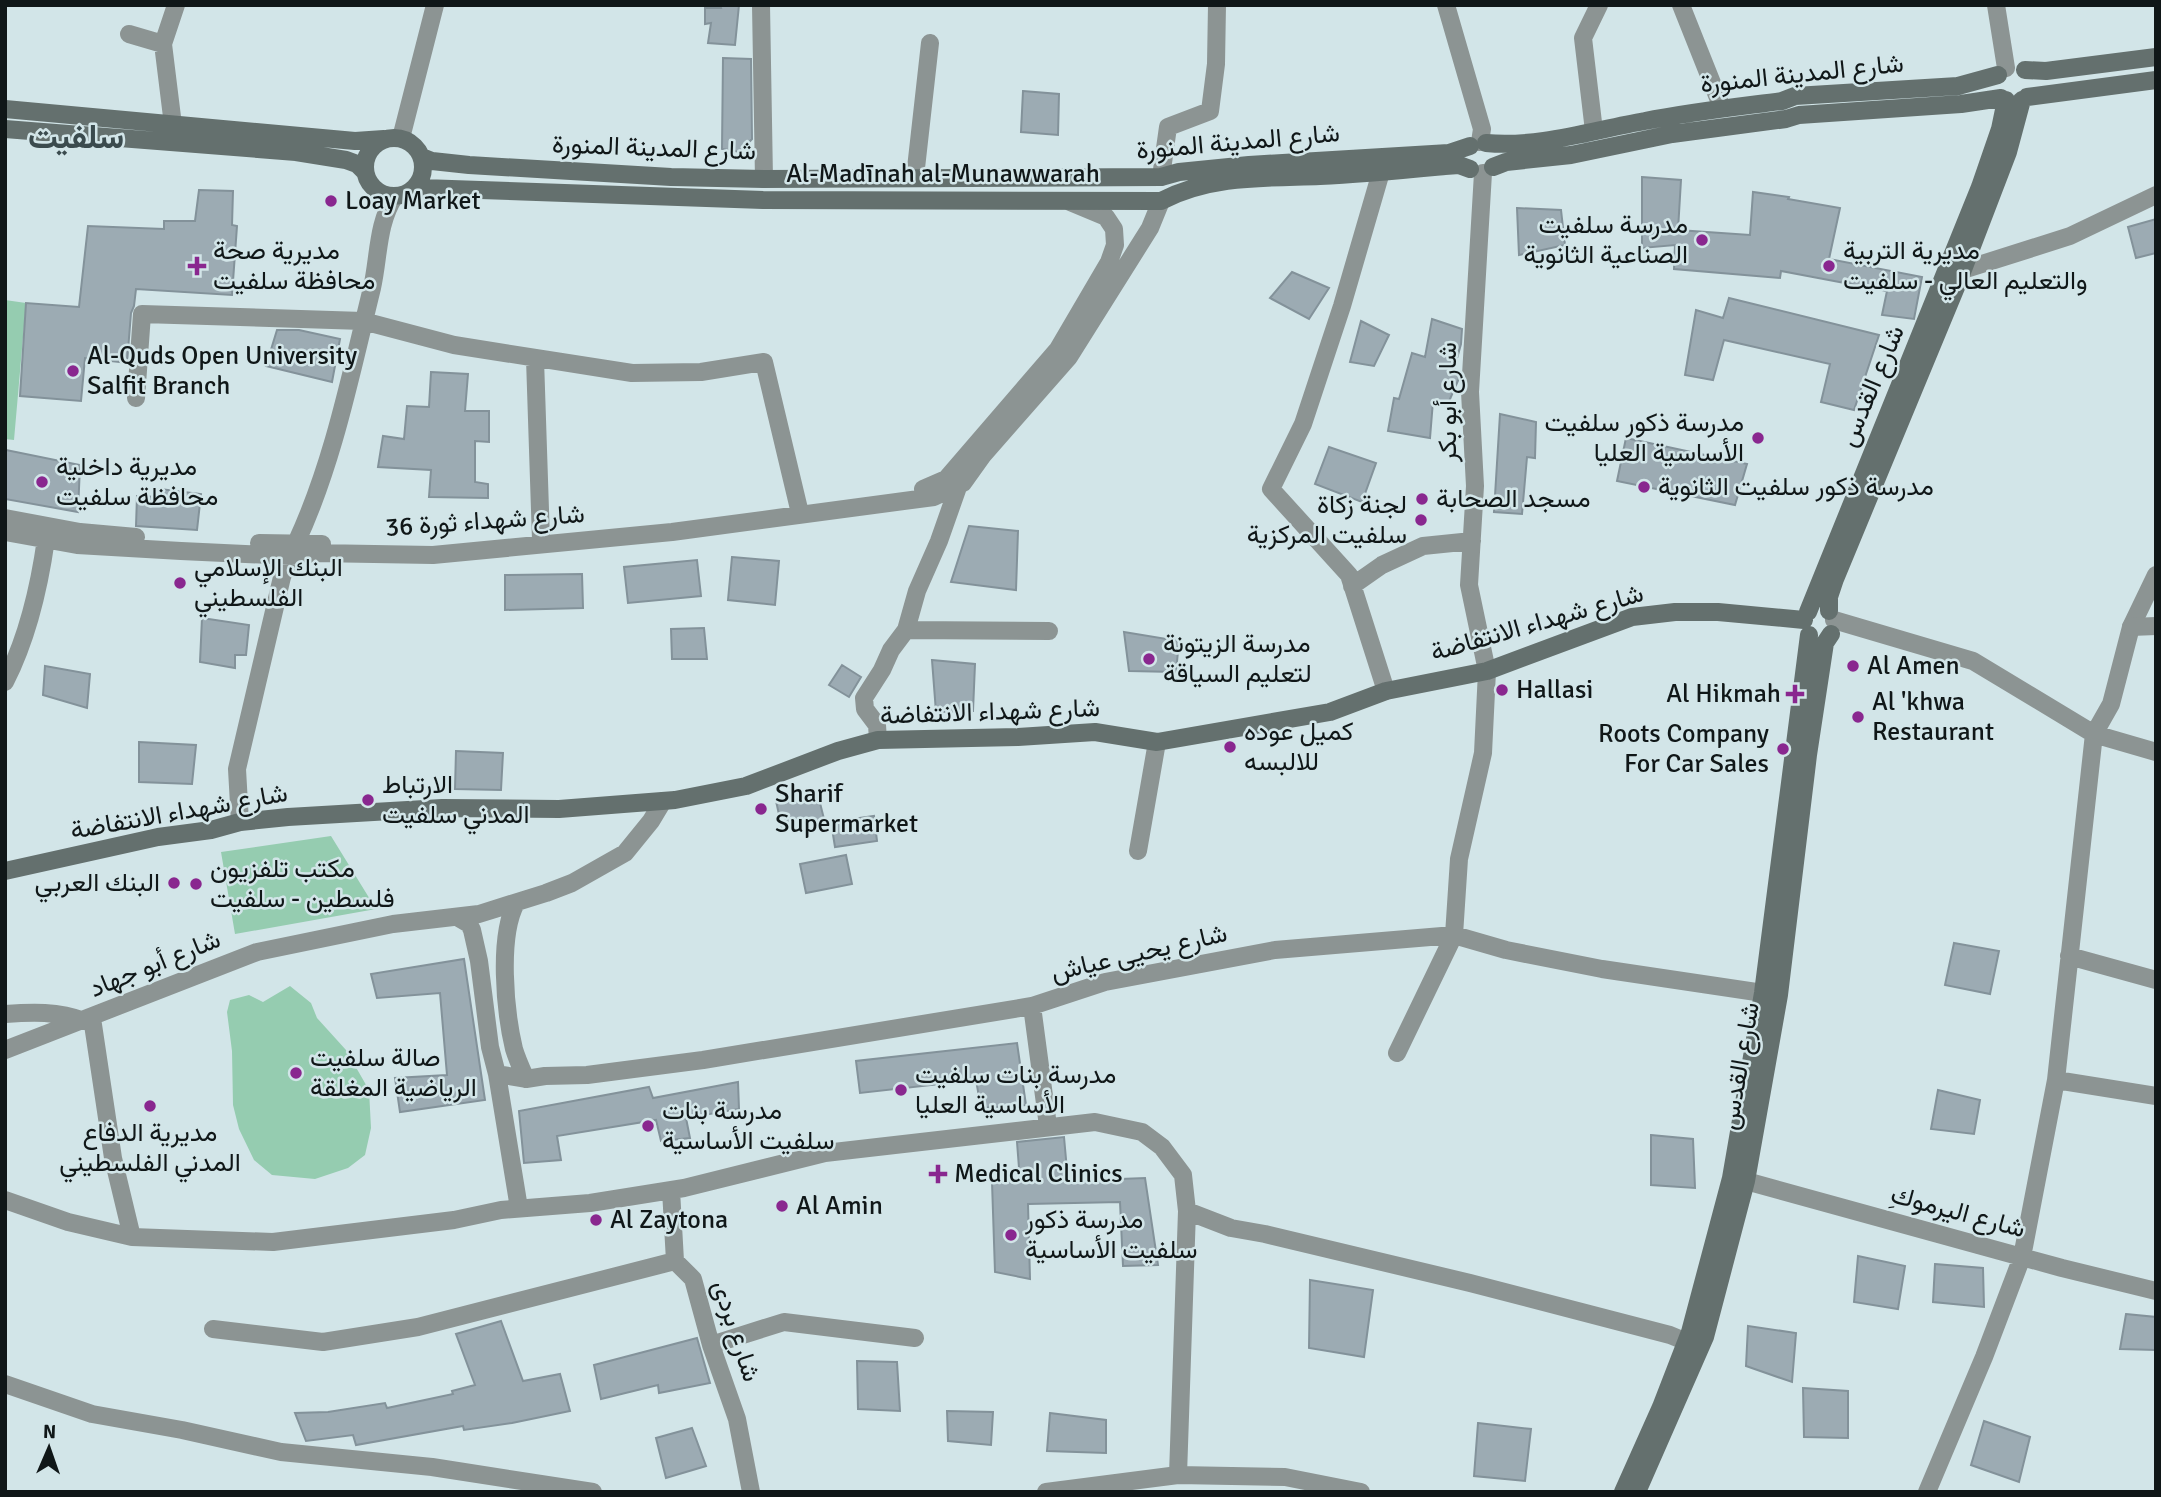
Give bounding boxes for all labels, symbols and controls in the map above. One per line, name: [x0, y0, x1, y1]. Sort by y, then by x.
street label: شارع المدينة المنورة: [1699, 47, 1905, 102]
district label: سلفيت: [28, 117, 124, 158]
street label: شارع المدينة المنورة: [1135, 117, 1341, 168]
street label: شارع المدينة المنورة: [551, 128, 757, 169]
street label: Al-Madīnah al-Munawwarah: [786, 158, 1100, 190]
place label: Loay Market: [345, 185, 481, 217]
marker: Loay Market: [323, 193, 339, 209]
place label: مدرسة سلفيت الصناعية الثانوية: [1524, 209, 1688, 271]
marker: مدرسة سلفيت الصناعية الثانوية: [1694, 232, 1710, 248]
place label: مديرية صحة محافظة سلفيت: [213, 235, 375, 297]
place label: مديرية التربية والتعليم العالي - سلفيت: [1843, 235, 2088, 301]
marker: مديرية صحة محافظة سلفيت: [187, 256, 207, 276]
marker: مديرية التربية والتعليم العالي - سلفيت: [1821, 258, 1837, 274]
street label: شارع القدس: [1832, 320, 1913, 452]
place label: Al-Quds Open University Salfit Branch: [87, 340, 357, 402]
street label: شارع أبو بكر: [1432, 342, 1465, 463]
marker: Al-Quds Open University Salfit Branch: [65, 363, 81, 379]
place label: مدرسة ذكور سلفيت الأساسية العليا: [1545, 407, 1744, 469]
marker: مدرسة ذكور سلفيت الأساسية العليا: [1750, 430, 1766, 446]
place label: مديرية داخلية محافظة سلفيت: [56, 451, 218, 513]
place label: مدرسة ذكور سلفيت الثانوية: [1658, 471, 1934, 503]
marker: مديرية داخلية محافظة سلفيت: [34, 474, 50, 490]
marker: مدرسة ذكور سلفيت الثانوية: [1636, 479, 1652, 495]
place label: مسجد الصحابة: [1436, 483, 1591, 515]
place label: لجنة زكاة سلفيت المركزية: [1247, 489, 1407, 551]
marker: مسجد الصحابة: [1414, 491, 1430, 507]
street label: شارع شهداء ثورة 36: [384, 498, 586, 545]
marker: لجنة زكاة سلفيت المركزية: [1413, 512, 1429, 528]
place label: البنك الإسلامي الفلسطيني: [194, 552, 343, 618]
marker: البنك الإسلامي الفلسطيني: [172, 575, 188, 591]
street label: شارع شهداء الانتفاضة: [1427, 577, 1647, 670]
place label: مدرسة الزيتونة لتعليم السياقة: [1163, 628, 1312, 690]
place label: Al Amen: [1867, 650, 1960, 682]
marker: مدرسة الزيتونة لتعليم السياقة: [1141, 651, 1157, 667]
marker: Al Amen: [1845, 658, 1861, 674]
place label: Hallasi: [1516, 674, 1593, 706]
place label: Al Hikmah: [1666, 678, 1781, 710]
marker: Hallasi: [1494, 682, 1510, 698]
marker: Al Hikmah: [1787, 686, 1803, 702]
place label: Al 'khwa Restaurant: [1872, 686, 1994, 748]
street label: شارع شهداء الانتفاضة: [879, 692, 1101, 733]
marker: Al 'khwa Restaurant: [1850, 709, 1866, 725]
place label: كميل عوده للالبسه: [1244, 716, 1354, 778]
place label: Roots Company For Car Sales: [1598, 718, 1769, 780]
marker: كميل عوده للالبسه: [1222, 739, 1238, 755]
marker: Roots Company For Car Sales: [1775, 741, 1791, 757]
place label: الارتباط المدني سلفيت: [382, 769, 530, 835]
street label: شارع شهداء الانتفاضة: [68, 777, 290, 848]
place label: Sharif Supermarket: [775, 778, 918, 840]
marker: الارتباط المدني سلفيت: [360, 792, 376, 808]
marker: Sharif Supermarket: [753, 801, 769, 817]
place label: مكتب تلفزيون فلسطين - سلفيت: [210, 853, 395, 915]
place label: البنك العربي: [35, 867, 160, 903]
marker: البنك العربي: [166, 875, 182, 891]
marker: مكتب تلفزيون فلسطين - سلفيت: [188, 876, 204, 892]
street label: شارع يحيى عياش: [1048, 917, 1230, 990]
street label: شارع أبو جهاد: [85, 923, 226, 1006]
street label: شارع القدس: [1713, 1000, 1768, 1132]
place label: صالة سلفيت الرياضية المغلقة: [310, 1042, 477, 1104]
place label: مدرسة بنات سلفيت الأساسية العليا: [915, 1059, 1116, 1121]
marker: صالة سلفيت الرياضية المغلقة: [288, 1065, 304, 1081]
marker: مدرسة بنات سلفيت الأساسية العليا: [893, 1082, 909, 1098]
place label: مدرسة بنات سلفيت الأساسية: [662, 1095, 835, 1157]
marker: مديرية الدفاع المدني الفلسطيني: [142, 1098, 158, 1114]
place label: مديرية الدفاع المدني الفلسطيني: [59, 1117, 241, 1183]
marker: مدرسة بنات سلفيت الأساسية: [640, 1118, 656, 1134]
place label: Medical Clinics: [954, 1158, 1123, 1190]
marker: Medical Clinics: [928, 1164, 948, 1184]
street label: ِشارع اليرموك: [1887, 1179, 2029, 1246]
place label: Al Amin: [796, 1190, 883, 1222]
marker: Al Amin: [774, 1198, 790, 1214]
place label: Al Zaytona: [610, 1204, 728, 1236]
place label: مدرسة ذكور سلفيت الأساسية: [1024, 1204, 1198, 1266]
marker: Al Zaytona: [588, 1212, 604, 1228]
marker: مدرسة ذكور سلفيت الأساسية: [1003, 1227, 1019, 1243]
street label: شارع بردى: [704, 1276, 767, 1386]
north arrow: [14, 1413, 84, 1483]
text: N: [43, 1420, 57, 1444]

